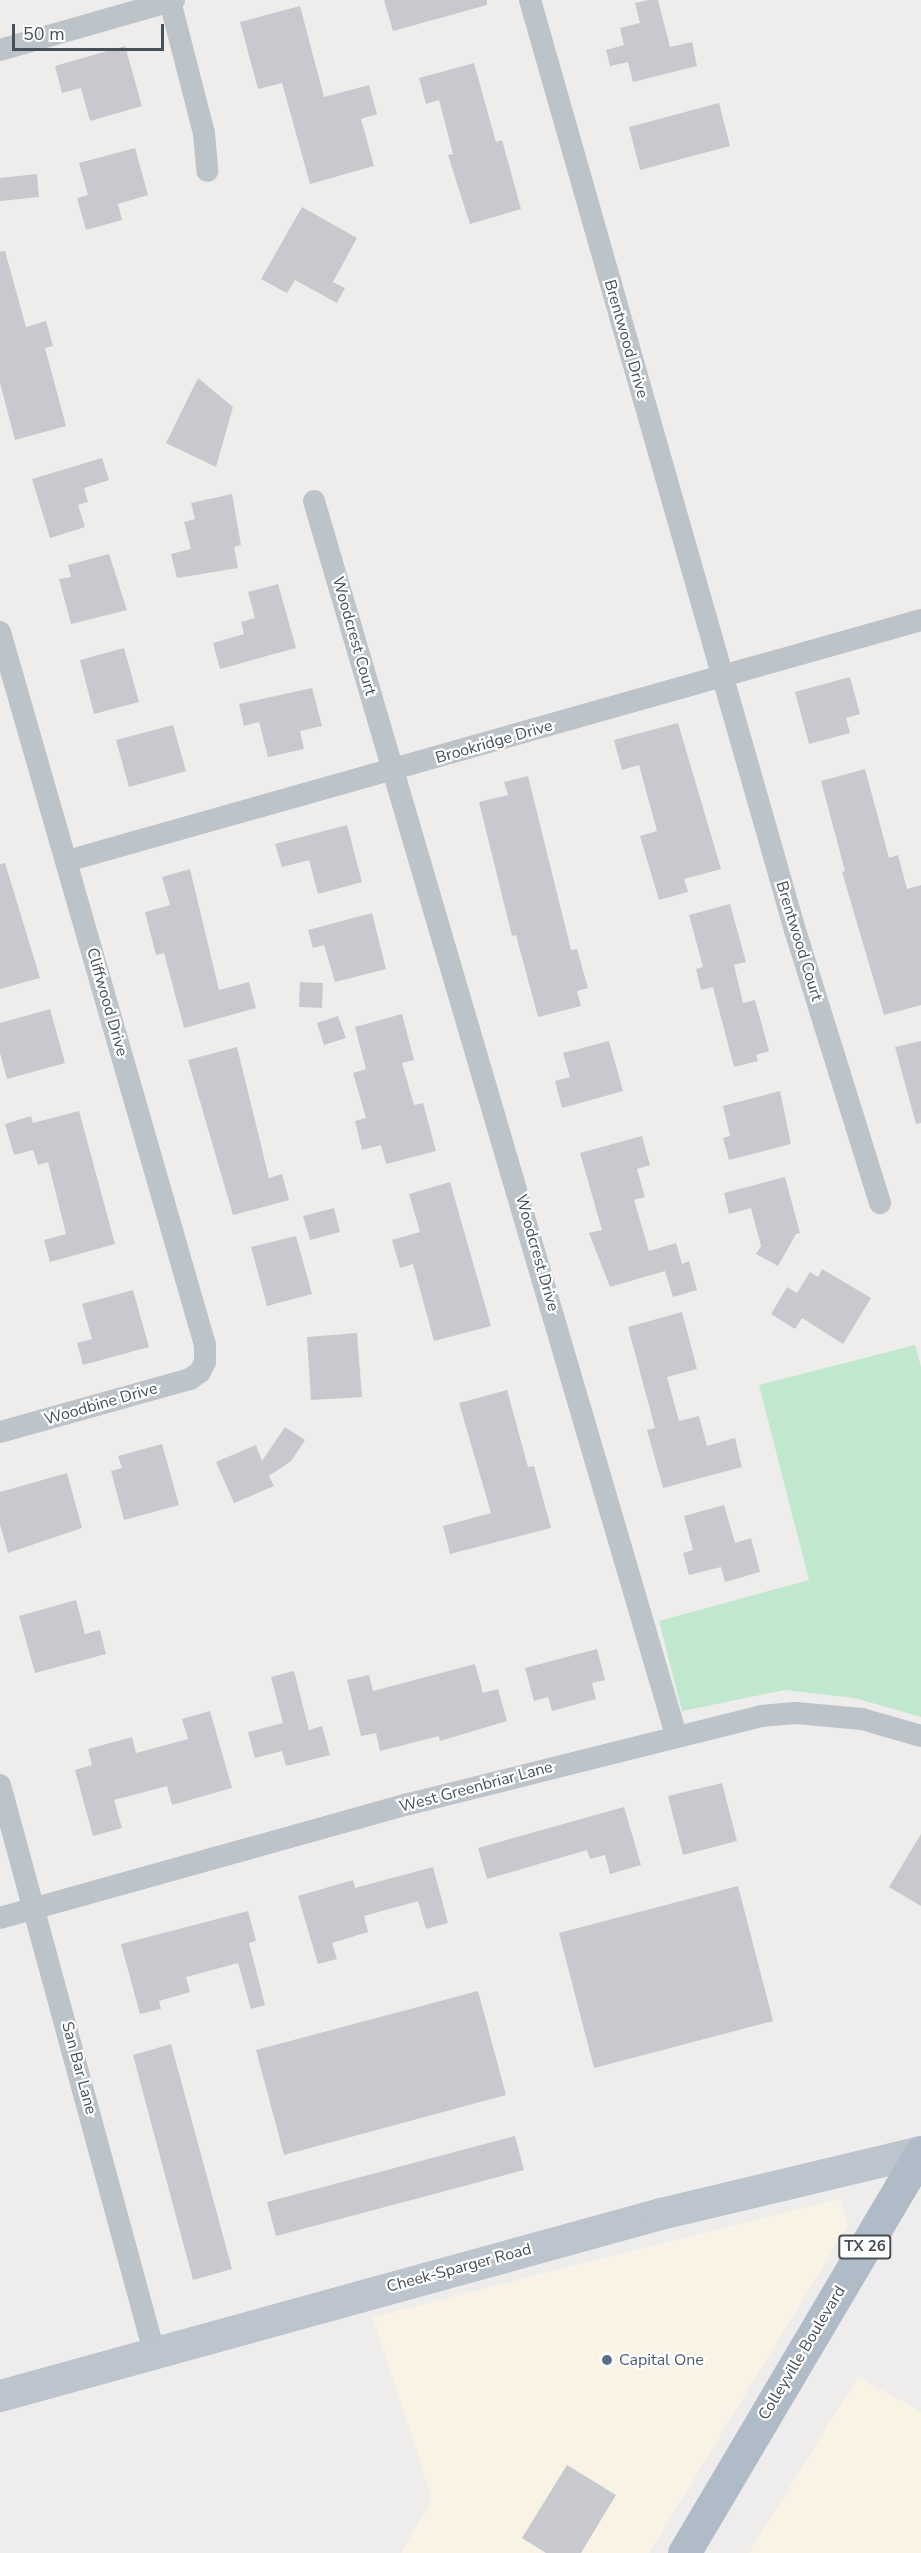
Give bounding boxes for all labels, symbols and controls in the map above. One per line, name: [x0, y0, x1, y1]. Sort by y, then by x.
scale bar: [15, 12, 166, 50]
text: 50 m: [23, 22, 65, 46]
street label: Brentwood Drive: [600, 278, 652, 400]
street label: Woodcrest Court: [328, 574, 380, 698]
street label: Brookridge Drive: [433, 716, 555, 768]
street label: Brentwood Court: [772, 879, 826, 1003]
street label: Cliffwood Drive: [82, 946, 132, 1058]
street label: Woodcrest Drive: [511, 1192, 563, 1314]
street label: Woodbine Drive: [42, 1379, 160, 1429]
street label: West Greenbriar Lane: [397, 1757, 555, 1817]
street label: San Bar Lane: [57, 2019, 101, 2117]
road number: TX 26: [838, 2235, 892, 2259]
street label: Cheek-Sparger Road: [385, 2239, 533, 2297]
street label: Colleyville Boulevard: [754, 2283, 850, 2423]
place label: Capital One: [619, 2350, 704, 2370]
marker: Capital One: [600, 2353, 614, 2367]

